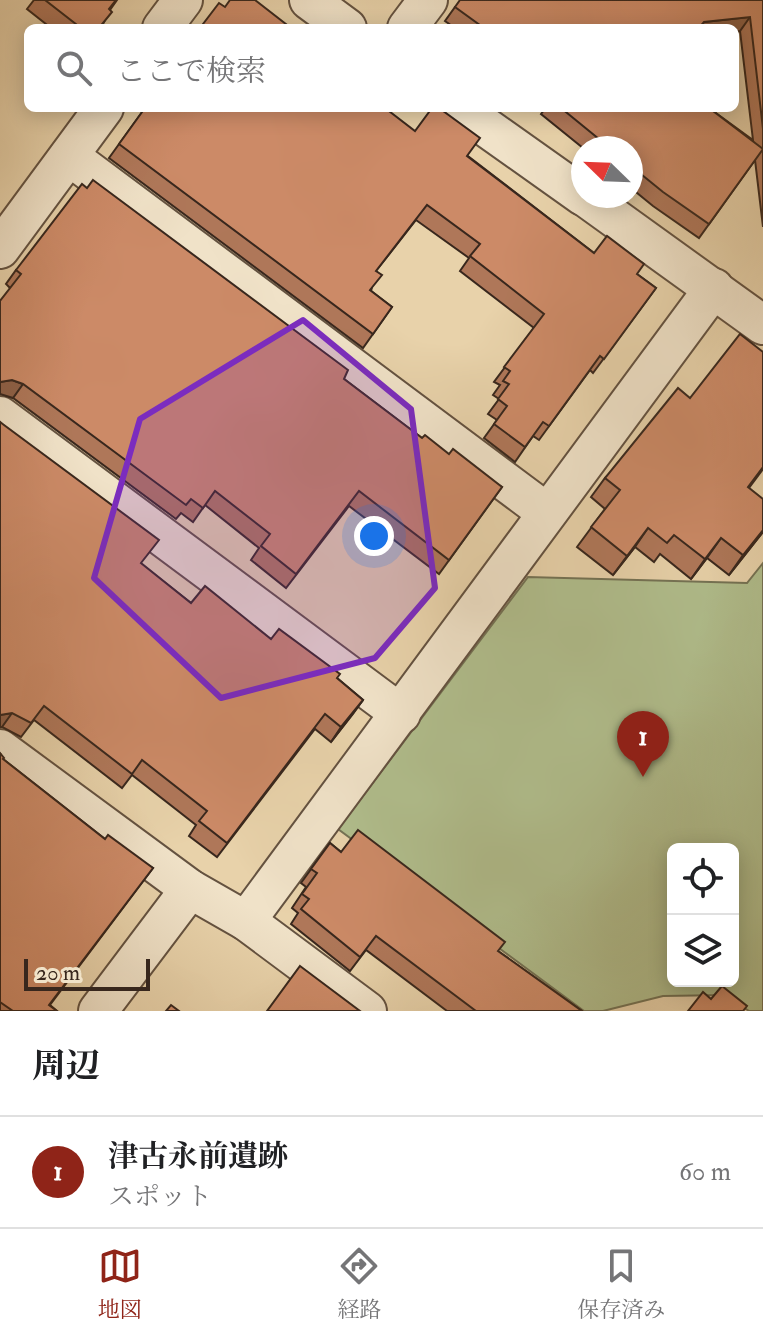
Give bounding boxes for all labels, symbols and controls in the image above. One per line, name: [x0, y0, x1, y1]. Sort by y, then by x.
search box: [24, 24, 739, 112]
icon: search: [52, 46, 96, 90]
text: ここで検索: [116, 53, 266, 90]
north arrow: [571, 136, 643, 208]
your location: [354, 516, 394, 556]
pin: 1: [617, 711, 669, 777]
map controls: [667, 843, 739, 987]
button: locate: [667, 843, 739, 915]
button: layers: [667, 915, 739, 987]
scale bar: [24, 955, 150, 991]
text: 20 m: [36, 959, 80, 987]
text: 周辺: [32, 1045, 100, 1088]
text: 津古永前遺跡: [108, 1138, 288, 1175]
text: 1: [53, 1156, 63, 1188]
text: 60 m: [679, 1156, 731, 1188]
text: スポット: [108, 1181, 212, 1213]
tab: 地図: [98, 1244, 142, 1324]
tab: 経路: [337, 1244, 381, 1324]
tab: 保存済み: [577, 1244, 665, 1324]

